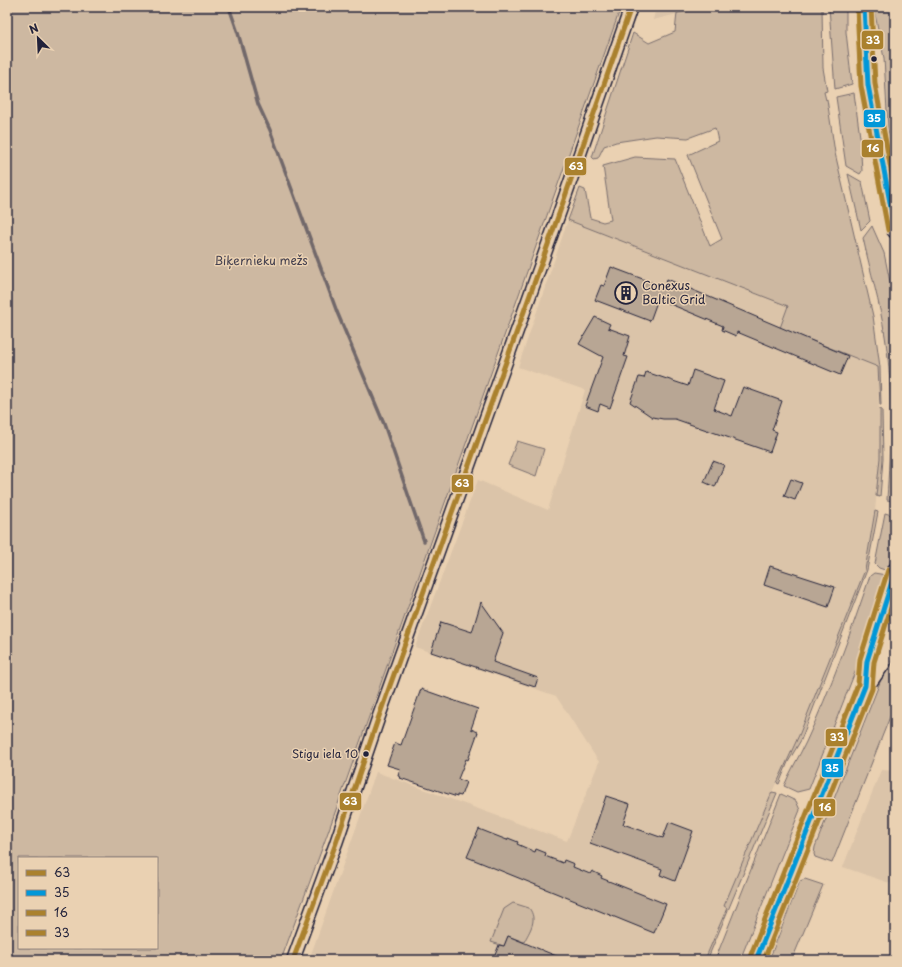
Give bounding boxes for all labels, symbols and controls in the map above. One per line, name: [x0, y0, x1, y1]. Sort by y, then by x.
north arrow: [18, 18, 58, 58]
text: N: [26, 19, 41, 38]
line badge: 33: [861, 30, 884, 50]
text: 33: [866, 31, 880, 48]
unlabelled marker: [869, 54, 879, 64]
line badge: 35: [863, 109, 886, 128]
text: 35: [867, 109, 881, 126]
line badge: 16: [861, 139, 884, 158]
text: 16: [866, 139, 880, 156]
line badge: 63: [564, 157, 587, 176]
text: 63: [569, 157, 583, 174]
park label: Biķernieku mežs: [214, 251, 308, 269]
place label: Conexus Baltic Grid: [642, 276, 706, 308]
building icon: Conexus Baltic Grid: [613, 280, 639, 306]
line badge: 63: [451, 474, 474, 493]
text: 63: [455, 474, 469, 491]
line badge: 33: [825, 728, 848, 747]
text: 33: [830, 728, 844, 745]
place label: Stigu iela 10: [292, 745, 358, 762]
marker: Stigu iela 10: [361, 749, 371, 759]
line badge: 35: [821, 758, 844, 778]
text: 35: [825, 759, 839, 776]
line badge: 63: [339, 792, 362, 811]
text: 63: [343, 792, 357, 809]
line badge: 16: [813, 798, 836, 817]
text: 16: [818, 798, 832, 815]
legend: [18, 857, 158, 949]
text: 63: [54, 863, 70, 881]
text: 35: [54, 883, 69, 901]
text: 16: [54, 903, 68, 921]
text: 33: [54, 923, 70, 941]

